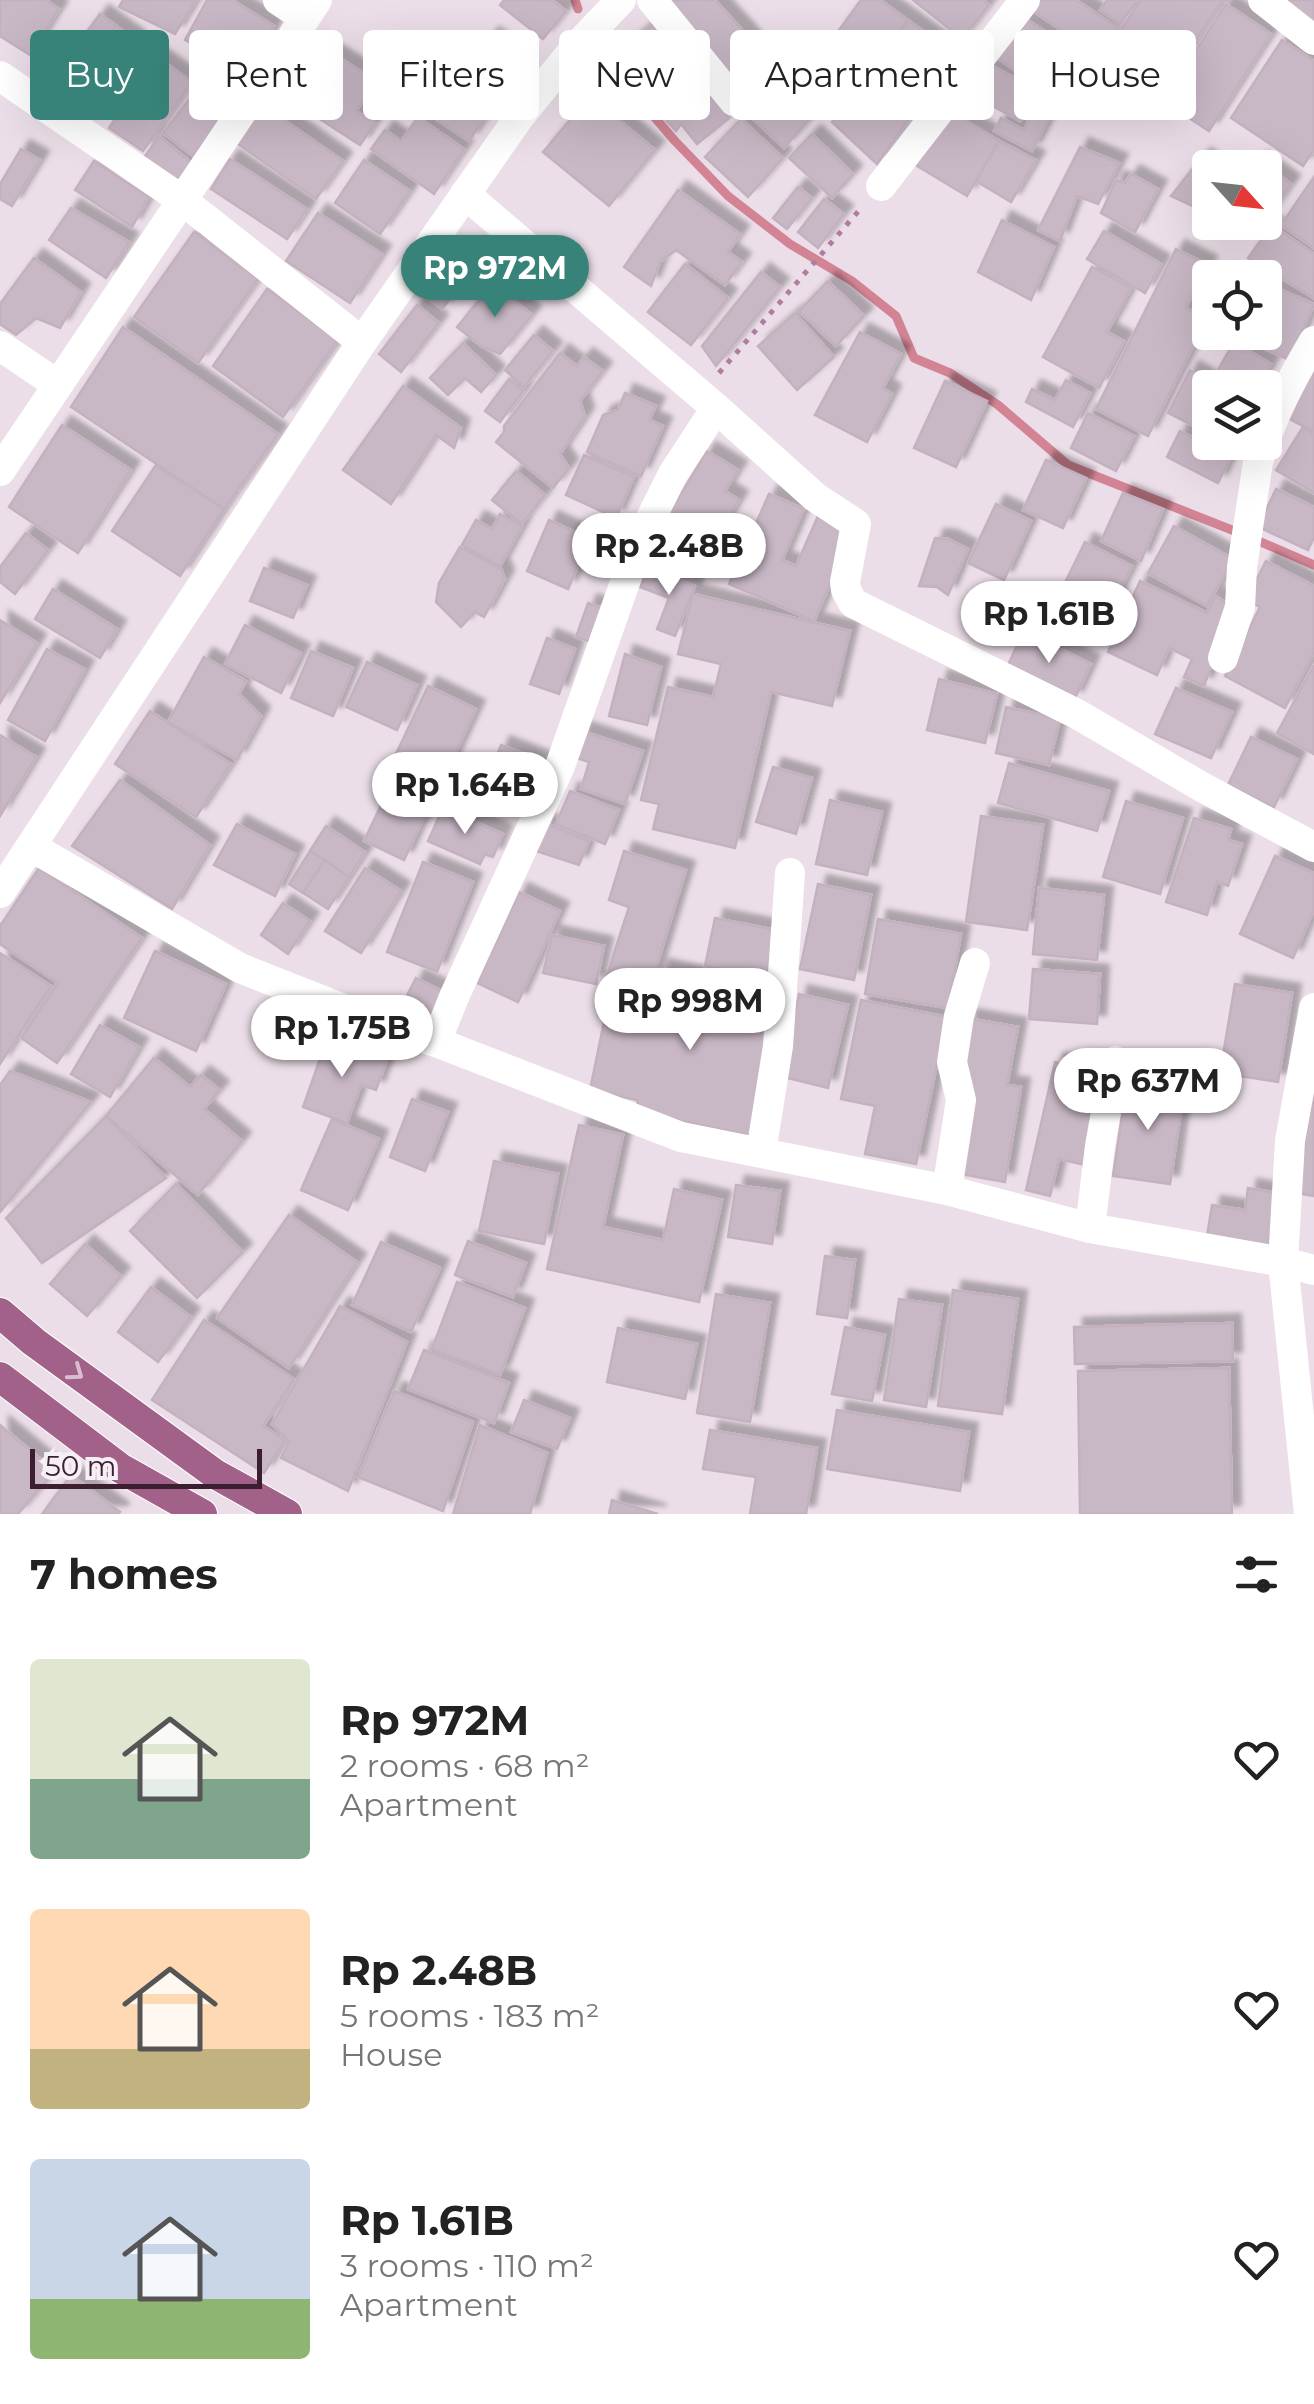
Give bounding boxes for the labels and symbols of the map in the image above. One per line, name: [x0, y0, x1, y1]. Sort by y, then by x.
north arrow: [1192, 150, 1282, 240]
pin: Rp 972M: [403, 235, 587, 320]
pin: Rp 2.48B: [566, 513, 772, 598]
pin: Rp 1.61B: [946, 581, 1152, 666]
pin: Rp 1.64B: [362, 752, 568, 837]
pin: Rp 998M: [598, 968, 782, 1053]
pin: Rp 1.75B: [239, 995, 445, 1080]
pin: Rp 637M: [1056, 1048, 1240, 1133]
one-way arrow: [65, 1361, 83, 1379]
scale bar: [30, 1444, 262, 1488]

